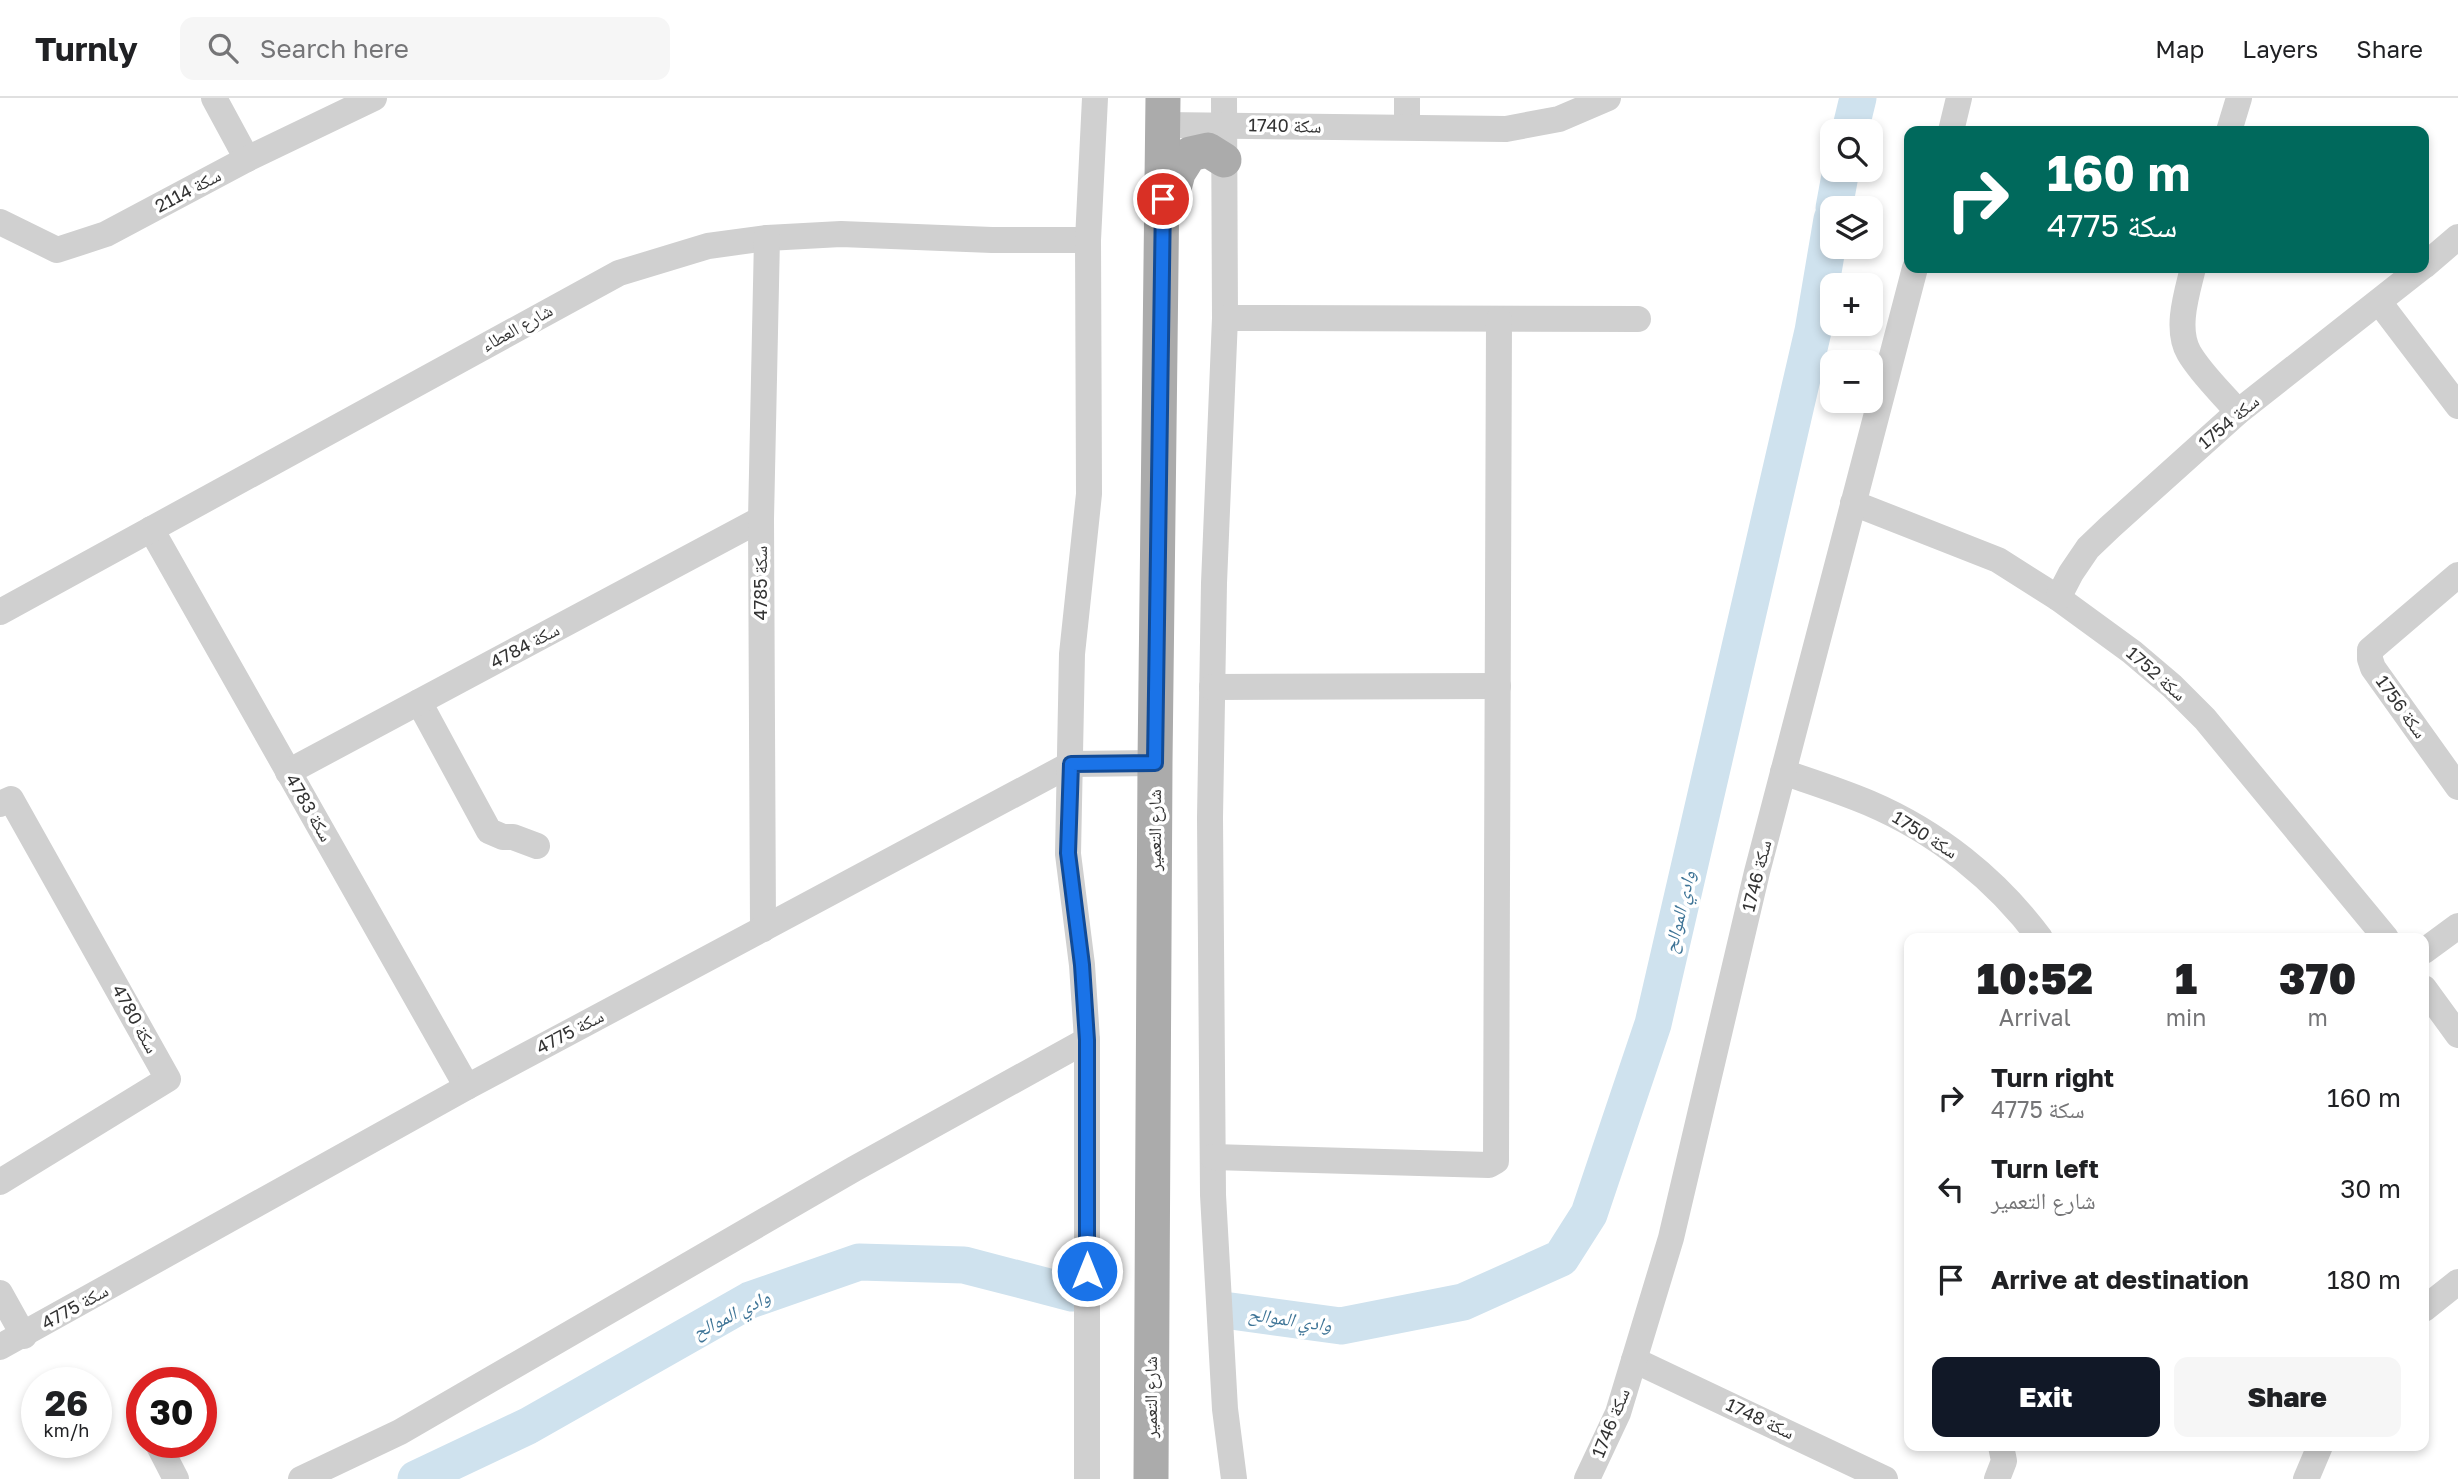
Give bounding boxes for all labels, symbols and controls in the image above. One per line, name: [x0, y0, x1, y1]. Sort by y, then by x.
search box: [180, 17, 670, 80]
text: Turnly: [35, 29, 138, 68]
icon: search: [204, 29, 242, 67]
text: Search here: [260, 33, 409, 64]
text: Map: [2155, 34, 2204, 63]
text: Layers: [2242, 34, 2318, 63]
text: Share: [2356, 34, 2423, 63]
street label: سكة 1740: [1248, 113, 1322, 137]
map controls: [1820, 119, 1883, 413]
button: search: [1820, 119, 1883, 182]
text: 160 m: [2047, 143, 2190, 202]
icon: right: [1932, 154, 2023, 245]
street label: سكة 2114: [151, 164, 224, 217]
pin: [1133, 169, 1193, 229]
icon: arrive: [1144, 180, 1182, 218]
button: layers: [1820, 196, 1883, 259]
text: سكة 4775: [2047, 206, 2177, 244]
button: +: [1820, 273, 1883, 336]
street label: شارع العطاء: [477, 299, 556, 357]
button: −: [1820, 350, 1883, 413]
street label: سكة 1754: [2194, 390, 2263, 453]
street label: سكة 4785: [749, 546, 771, 620]
street label: سكة 4784: [486, 618, 563, 672]
street label: سكة 1752: [2122, 641, 2191, 705]
street label: سكة 1756: [2372, 671, 2432, 742]
street label: سكة 4783: [282, 770, 338, 845]
street label: شارع التعمير: [1143, 789, 1166, 872]
street label: سكة 1750: [1889, 806, 1962, 863]
street label: سكة 1746: [1737, 838, 1776, 914]
water label: وادي الموالح: [1658, 868, 1704, 957]
text: 10:52: [1977, 953, 2093, 1003]
text: 1: [2175, 953, 2197, 1003]
text: 370: [2279, 953, 2356, 1003]
street label: سكة 4780: [108, 980, 164, 1057]
text: Arrival: [1999, 1003, 2071, 1031]
text: min: [2166, 1003, 2206, 1031]
text: m: [2307, 1003, 2328, 1031]
street label: سكة 4775: [532, 1004, 607, 1058]
text: Turn right: [1991, 1062, 2114, 1093]
icon: right: [1932, 1079, 1970, 1117]
text: 160 m: [2327, 1082, 2401, 1113]
text: سكة 4775: [1991, 1095, 2085, 1123]
text: Turn left: [1991, 1153, 2099, 1184]
icon: left: [1932, 1170, 1970, 1208]
text: 30 m: [2340, 1173, 2401, 1204]
text: شارع التعمير: [1991, 1186, 2096, 1214]
position arrow: [1050, 1234, 1124, 1308]
icon: arrive: [1932, 1261, 1970, 1299]
text: Arrive at destination: [1991, 1264, 2249, 1295]
text: 180 m: [2327, 1264, 2401, 1295]
street label: سكة 4775: [37, 1279, 112, 1334]
water label: وادي الموالح: [688, 1284, 776, 1347]
water label: وادي الموالح: [1246, 1301, 1333, 1341]
street label: شارع التعمير: [1139, 1356, 1162, 1439]
button: Exit: [1932, 1357, 2160, 1437]
button: Share: [2174, 1357, 2401, 1437]
speed limit sign: 30: [126, 1367, 217, 1458]
text: 26: [45, 1382, 88, 1424]
street label: سكة 1746: [1586, 1385, 1634, 1461]
street label: سكة 1748: [1723, 1393, 1798, 1443]
text: km/h: [44, 1419, 89, 1441]

